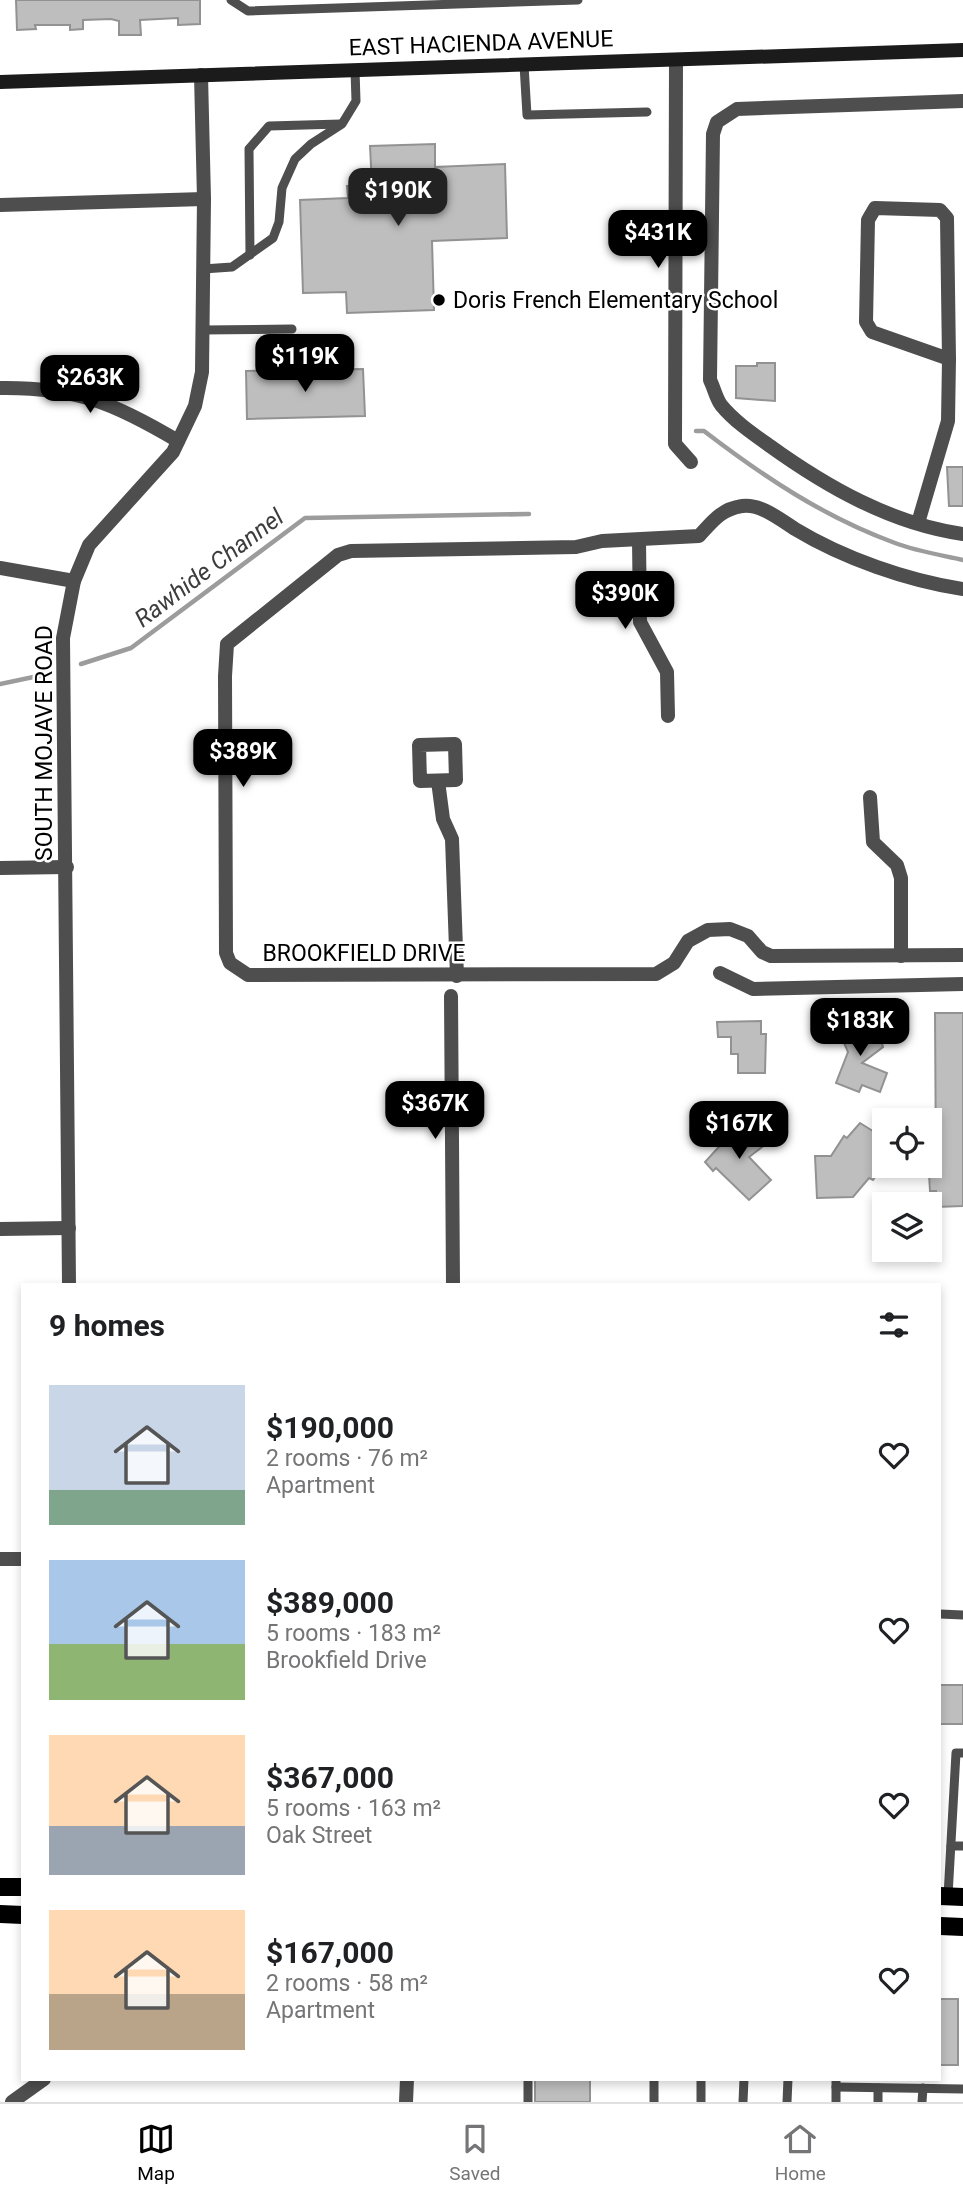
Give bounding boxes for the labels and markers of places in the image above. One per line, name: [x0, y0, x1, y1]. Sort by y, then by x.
pin: $190K: [349, 168, 447, 228]
pin: $431K: [609, 210, 707, 270]
place label: Doris French Elementary School: [453, 287, 778, 314]
marker: Doris French Elementary School: [431, 292, 447, 308]
pin: $119K: [256, 334, 354, 394]
pin: $263K: [41, 356, 139, 415]
pin: $390K: [576, 572, 674, 631]
pin: $389K: [194, 730, 292, 789]
pin: $183K: [811, 998, 909, 1058]
pin: $367K: [386, 1082, 484, 1141]
pin: $167K: [690, 1102, 788, 1161]

